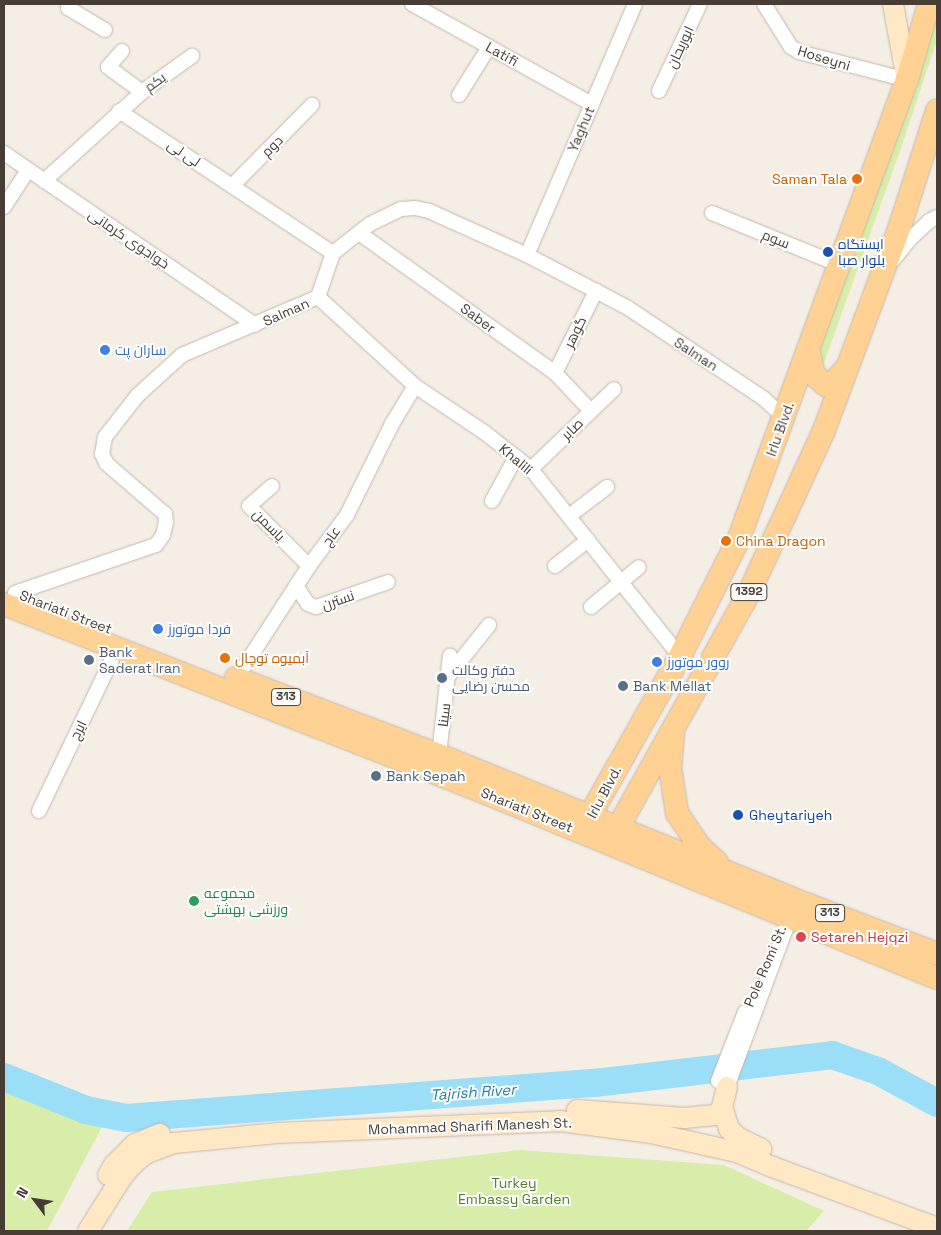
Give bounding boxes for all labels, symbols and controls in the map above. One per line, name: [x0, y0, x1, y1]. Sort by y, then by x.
street label: ابوریحان: [663, 23, 697, 71]
street label: Latifi: [483, 38, 521, 70]
street label: Hoseyni: [796, 42, 852, 74]
street label: یکم: [141, 69, 169, 95]
street label: Yaghut: [564, 104, 598, 154]
street label: دوم: [258, 132, 286, 160]
street label: لی لی: [164, 136, 204, 170]
place label: Saman Tala: [772, 171, 847, 187]
marker: Saman Tala: [851, 173, 863, 185]
street label: خواجوی کرمانی: [85, 206, 173, 272]
street label: سوم: [760, 226, 792, 252]
place label: ایستگاه بلوار صبا: [838, 236, 885, 268]
marker: ایستگاه بلوار صبا: [822, 246, 834, 258]
street label: Salman: [260, 294, 312, 330]
street label: Saber: [457, 300, 499, 336]
street label: گوهر: [560, 314, 590, 350]
street label: Salman: [671, 334, 721, 374]
place label: ساران پت: [115, 342, 166, 358]
marker: ساران پت: [99, 344, 111, 356]
street label: Irlu Blvd.: [762, 399, 798, 459]
street label: صابر: [558, 415, 586, 443]
street label: Khalili: [496, 440, 536, 478]
street label: یاسمن: [249, 505, 289, 545]
street label: عاج: [318, 523, 344, 549]
place label: China Dragon: [736, 533, 826, 549]
marker: China Dragon: [720, 535, 732, 547]
road number: 1392: [730, 582, 768, 602]
street label: Shariati Street: [17, 587, 115, 637]
street label: نسترن: [319, 587, 357, 613]
place label: فردا موتورز: [168, 621, 231, 637]
marker: فردا موتورز: [152, 623, 164, 635]
place label: Bank Saderat Iran: [99, 644, 181, 676]
place label: آبمیوه توچال: [235, 650, 309, 666]
marker: آبمیوه توچال: [219, 652, 231, 664]
marker: Bank Saderat Iran: [83, 654, 95, 666]
place label: روور موتورز: [667, 654, 729, 670]
marker: روور موتورز: [651, 656, 663, 668]
place label: دفتر وکالت محسن رضایی: [452, 662, 530, 694]
marker: دفتر وکالت محسن رضایی: [436, 672, 448, 684]
place label: Bank Mellat: [633, 678, 711, 694]
marker: Bank Mellat: [617, 680, 629, 692]
road number: 313: [271, 688, 301, 706]
street label: سینا: [434, 702, 454, 728]
street label: ایرج: [66, 717, 90, 743]
street label: Irlu Blvd.: [583, 763, 625, 821]
place label: Bank Sepah: [386, 768, 466, 784]
marker: Bank Sepah: [370, 770, 382, 782]
street label: Shariati Street: [479, 784, 575, 836]
place label: Gheytariyeh: [749, 807, 832, 823]
marker: Gheytariyeh: [731, 808, 745, 822]
place label: مجموعه ورزشی بهشتی: [204, 885, 288, 918]
marker: مجموعه ورزشی بهشتی: [188, 895, 200, 907]
road number: 313: [815, 904, 845, 922]
street label: Pole Romi St.: [740, 923, 790, 1009]
place label: Setareh Hejqzi: [811, 929, 908, 945]
marker: Setareh Hejqzi: [795, 931, 807, 943]
water label: Tajrish River: [430, 1080, 516, 1104]
street label: Mohammad Sharifi Manesh St.: [368, 1114, 572, 1138]
north arrow: [10, 1175, 60, 1225]
park label: Turkey Embassy Garden: [458, 1175, 570, 1208]
text: N: [12, 1184, 32, 1201]

